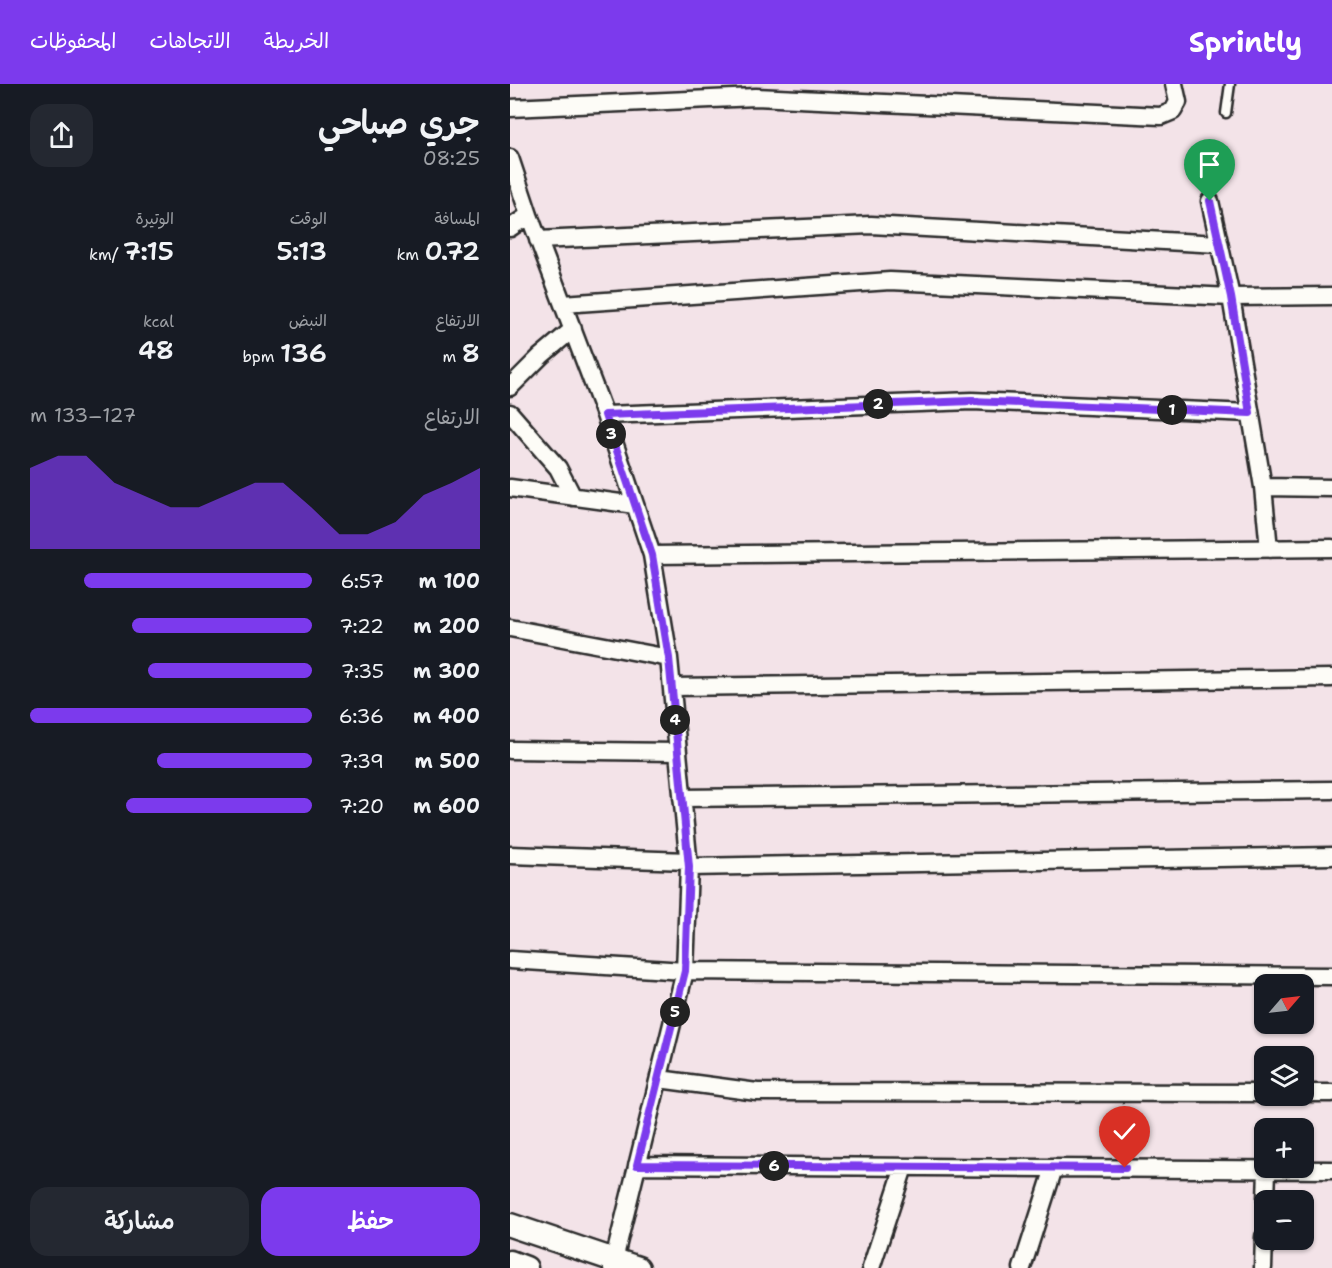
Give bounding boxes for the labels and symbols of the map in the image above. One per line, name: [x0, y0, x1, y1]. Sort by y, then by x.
pin: [1184, 139, 1235, 201]
pin: 2: [863, 389, 893, 419]
pin: 1: [1157, 395, 1187, 425]
pin: 3: [596, 419, 626, 449]
pin: 4: [660, 705, 690, 735]
north arrow: [1254, 974, 1314, 1034]
pin: 5: [660, 997, 690, 1027]
pin: [1099, 1106, 1150, 1168]
pin: 6: [759, 1151, 789, 1181]

